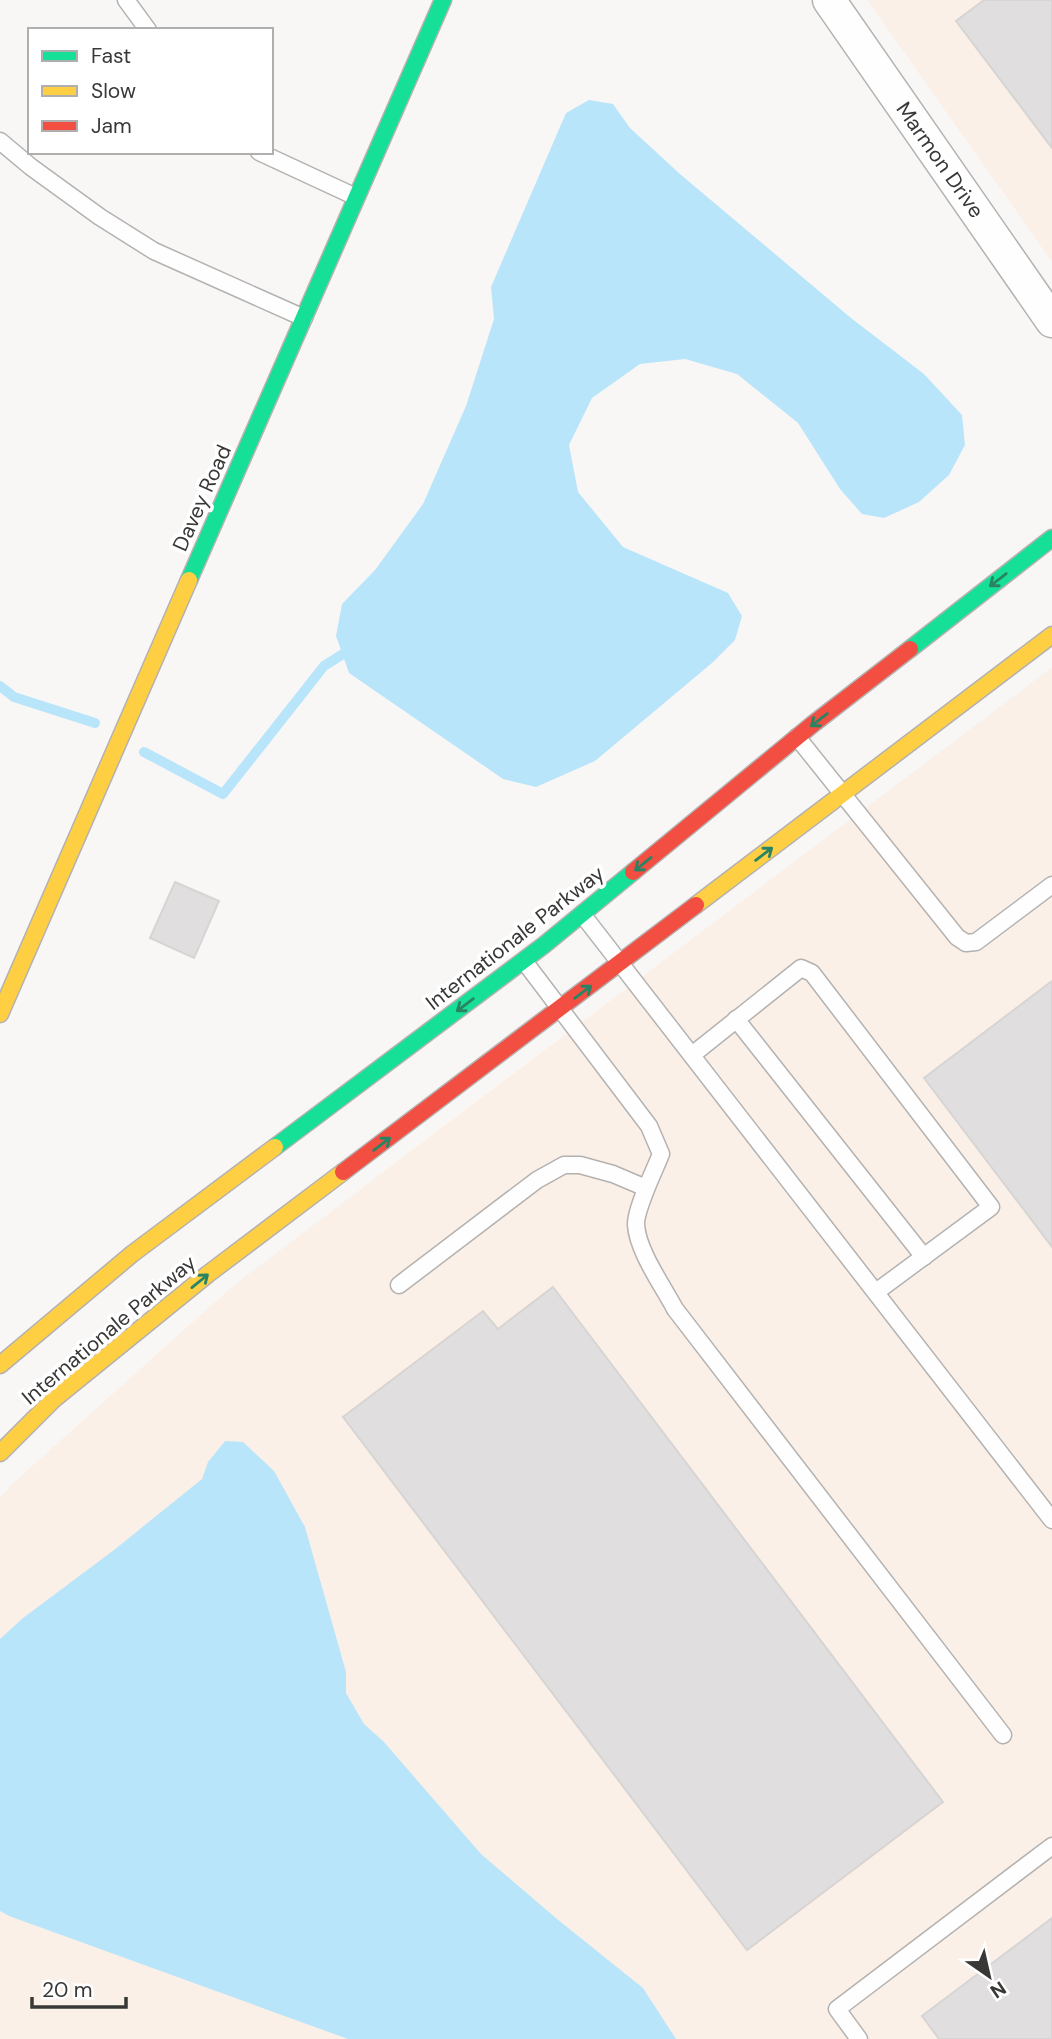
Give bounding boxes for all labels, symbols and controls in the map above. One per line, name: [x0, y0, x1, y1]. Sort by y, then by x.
legend: [28, 28, 273, 154]
text: Fast: [91, 42, 131, 70]
text: Slow: [91, 77, 136, 105]
street label: Marmon Drive: [890, 97, 990, 224]
text: Jam: [91, 112, 132, 140]
street label: Davey Road: [166, 440, 238, 556]
one-way arrow: [989, 572, 1008, 587]
one-way arrow: [810, 712, 828, 727]
one-way arrow: [754, 847, 773, 862]
one-way arrow: [634, 856, 652, 872]
street label: Internationale Parkway: [420, 859, 610, 1016]
one-way arrow: [573, 985, 592, 1000]
one-way arrow: [456, 998, 475, 1013]
one-way arrow: [372, 1137, 391, 1151]
street label: Internationale Parkway: [16, 1249, 202, 1411]
one-way arrow: [191, 1273, 209, 1289]
north arrow: [954, 1941, 1024, 2011]
scale bar: [32, 1966, 126, 2010]
text: N: [985, 1975, 1011, 2004]
text: 20 m: [42, 1976, 93, 2004]

